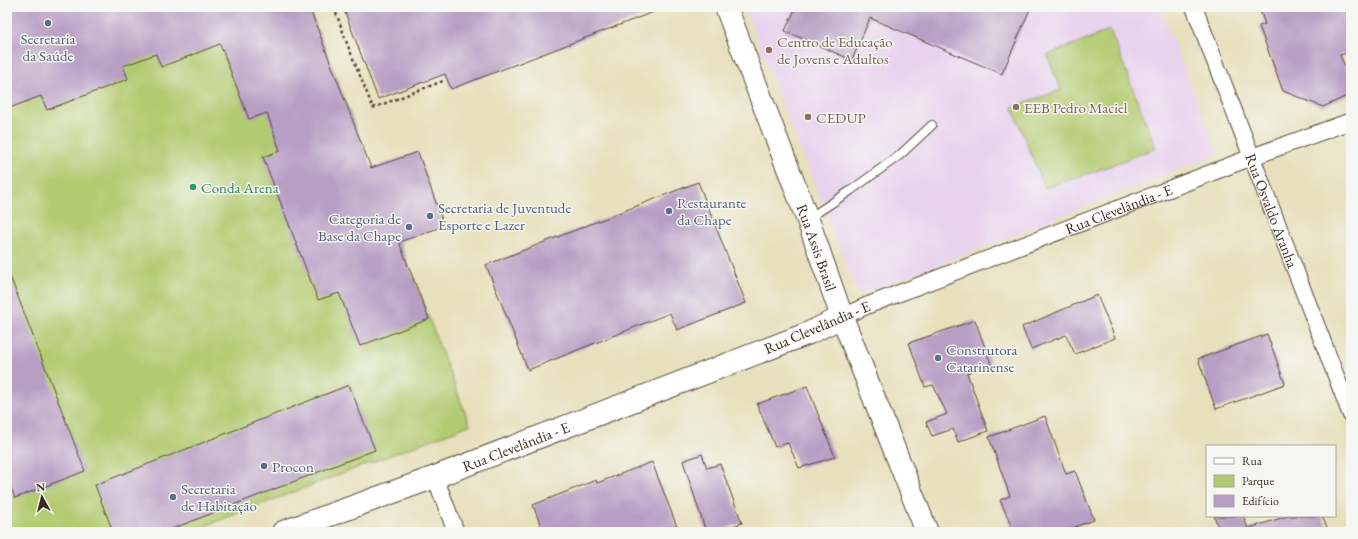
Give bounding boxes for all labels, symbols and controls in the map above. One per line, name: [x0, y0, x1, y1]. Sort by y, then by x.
marker: Secretaria da Saúde: [43, 18, 53, 28]
place label: Secretaria da Saúde: [21, 29, 75, 65]
place label: Centro de Educação de Jovens e Adultos: [777, 32, 893, 68]
marker: Centro de Educação de Jovens e Adultos: [764, 45, 774, 55]
place label: EEB Pedro Maciel: [1024, 98, 1128, 117]
marker: EEB Pedro Maciel: [1011, 102, 1021, 112]
place label: CEDUP: [816, 108, 866, 127]
marker: CEDUP: [803, 112, 813, 122]
street label: Rua Osvaldo Aranha: [1242, 151, 1303, 270]
place label: Conda Arena: [201, 178, 279, 197]
street label: Rua Clevelândia - E: [1062, 179, 1175, 238]
marker: Conda Arena: [188, 182, 198, 192]
place label: Restaurante da Chape: [677, 193, 747, 229]
place label: Secretaria de Juventude Esporte e Lazer: [438, 198, 571, 234]
street label: Rua Assis Brasil: [793, 201, 842, 294]
marker: Restaurante da Chape: [664, 206, 674, 216]
place label: Categoria de Base da Chape: [318, 209, 401, 245]
marker: Secretaria de Juventude Esporte e Lazer: [425, 211, 435, 221]
marker: Categoria de Base da Chape: [404, 222, 414, 232]
street label: Rua Clevelândia - E: [761, 296, 873, 358]
place label: Construtora Catarinense: [946, 340, 1018, 376]
marker: Construtora Catarinense: [933, 353, 943, 363]
street label: Rua Clevelândia - E: [459, 417, 572, 475]
legend: [1206, 445, 1336, 517]
text: Rua: [1242, 453, 1262, 469]
place label: Procon: [272, 457, 314, 476]
marker: Procon: [259, 461, 269, 471]
text: Parque: [1242, 473, 1274, 489]
north arrow: [22, 477, 62, 517]
place label: Secretaria de Habitação: [181, 479, 257, 515]
text: N: [36, 480, 46, 495]
marker: Secretaria de Habitação: [168, 492, 178, 502]
text: Edifício: [1242, 493, 1279, 509]

